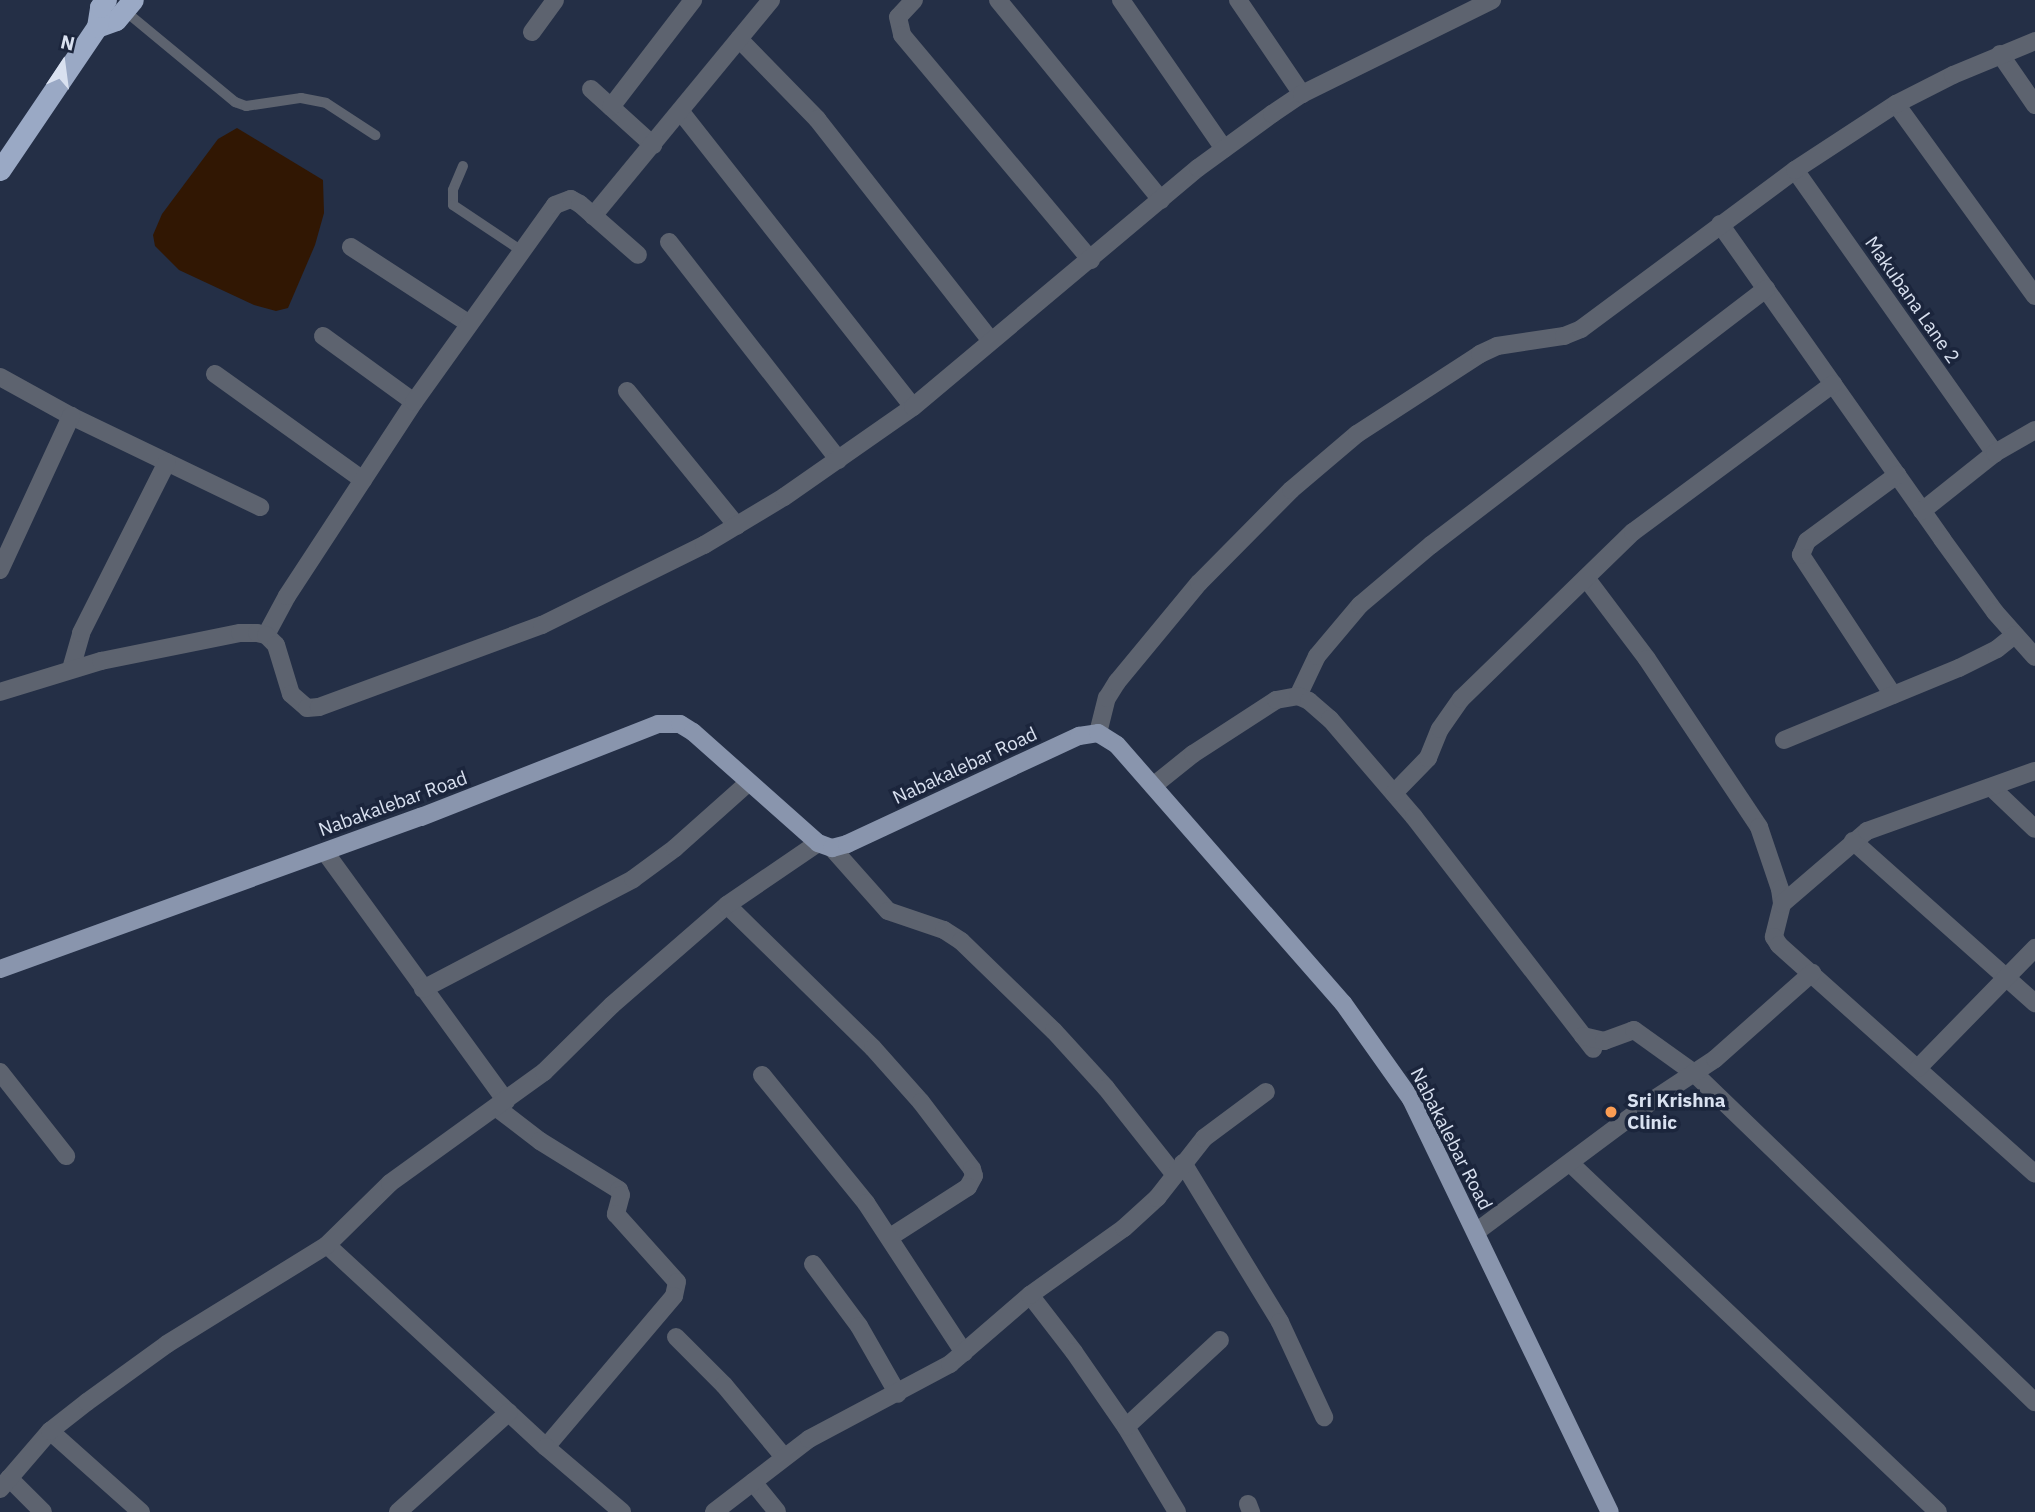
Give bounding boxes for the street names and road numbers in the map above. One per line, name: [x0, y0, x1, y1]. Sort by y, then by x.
street label: Makubana Lane 2: [1860, 232, 1964, 368]
street label: Nabakalebar Road: [889, 723, 1041, 809]
street label: Nabakalebar Road: [315, 766, 471, 842]
street label: Nabakalebar Road: [1405, 1064, 1497, 1214]

